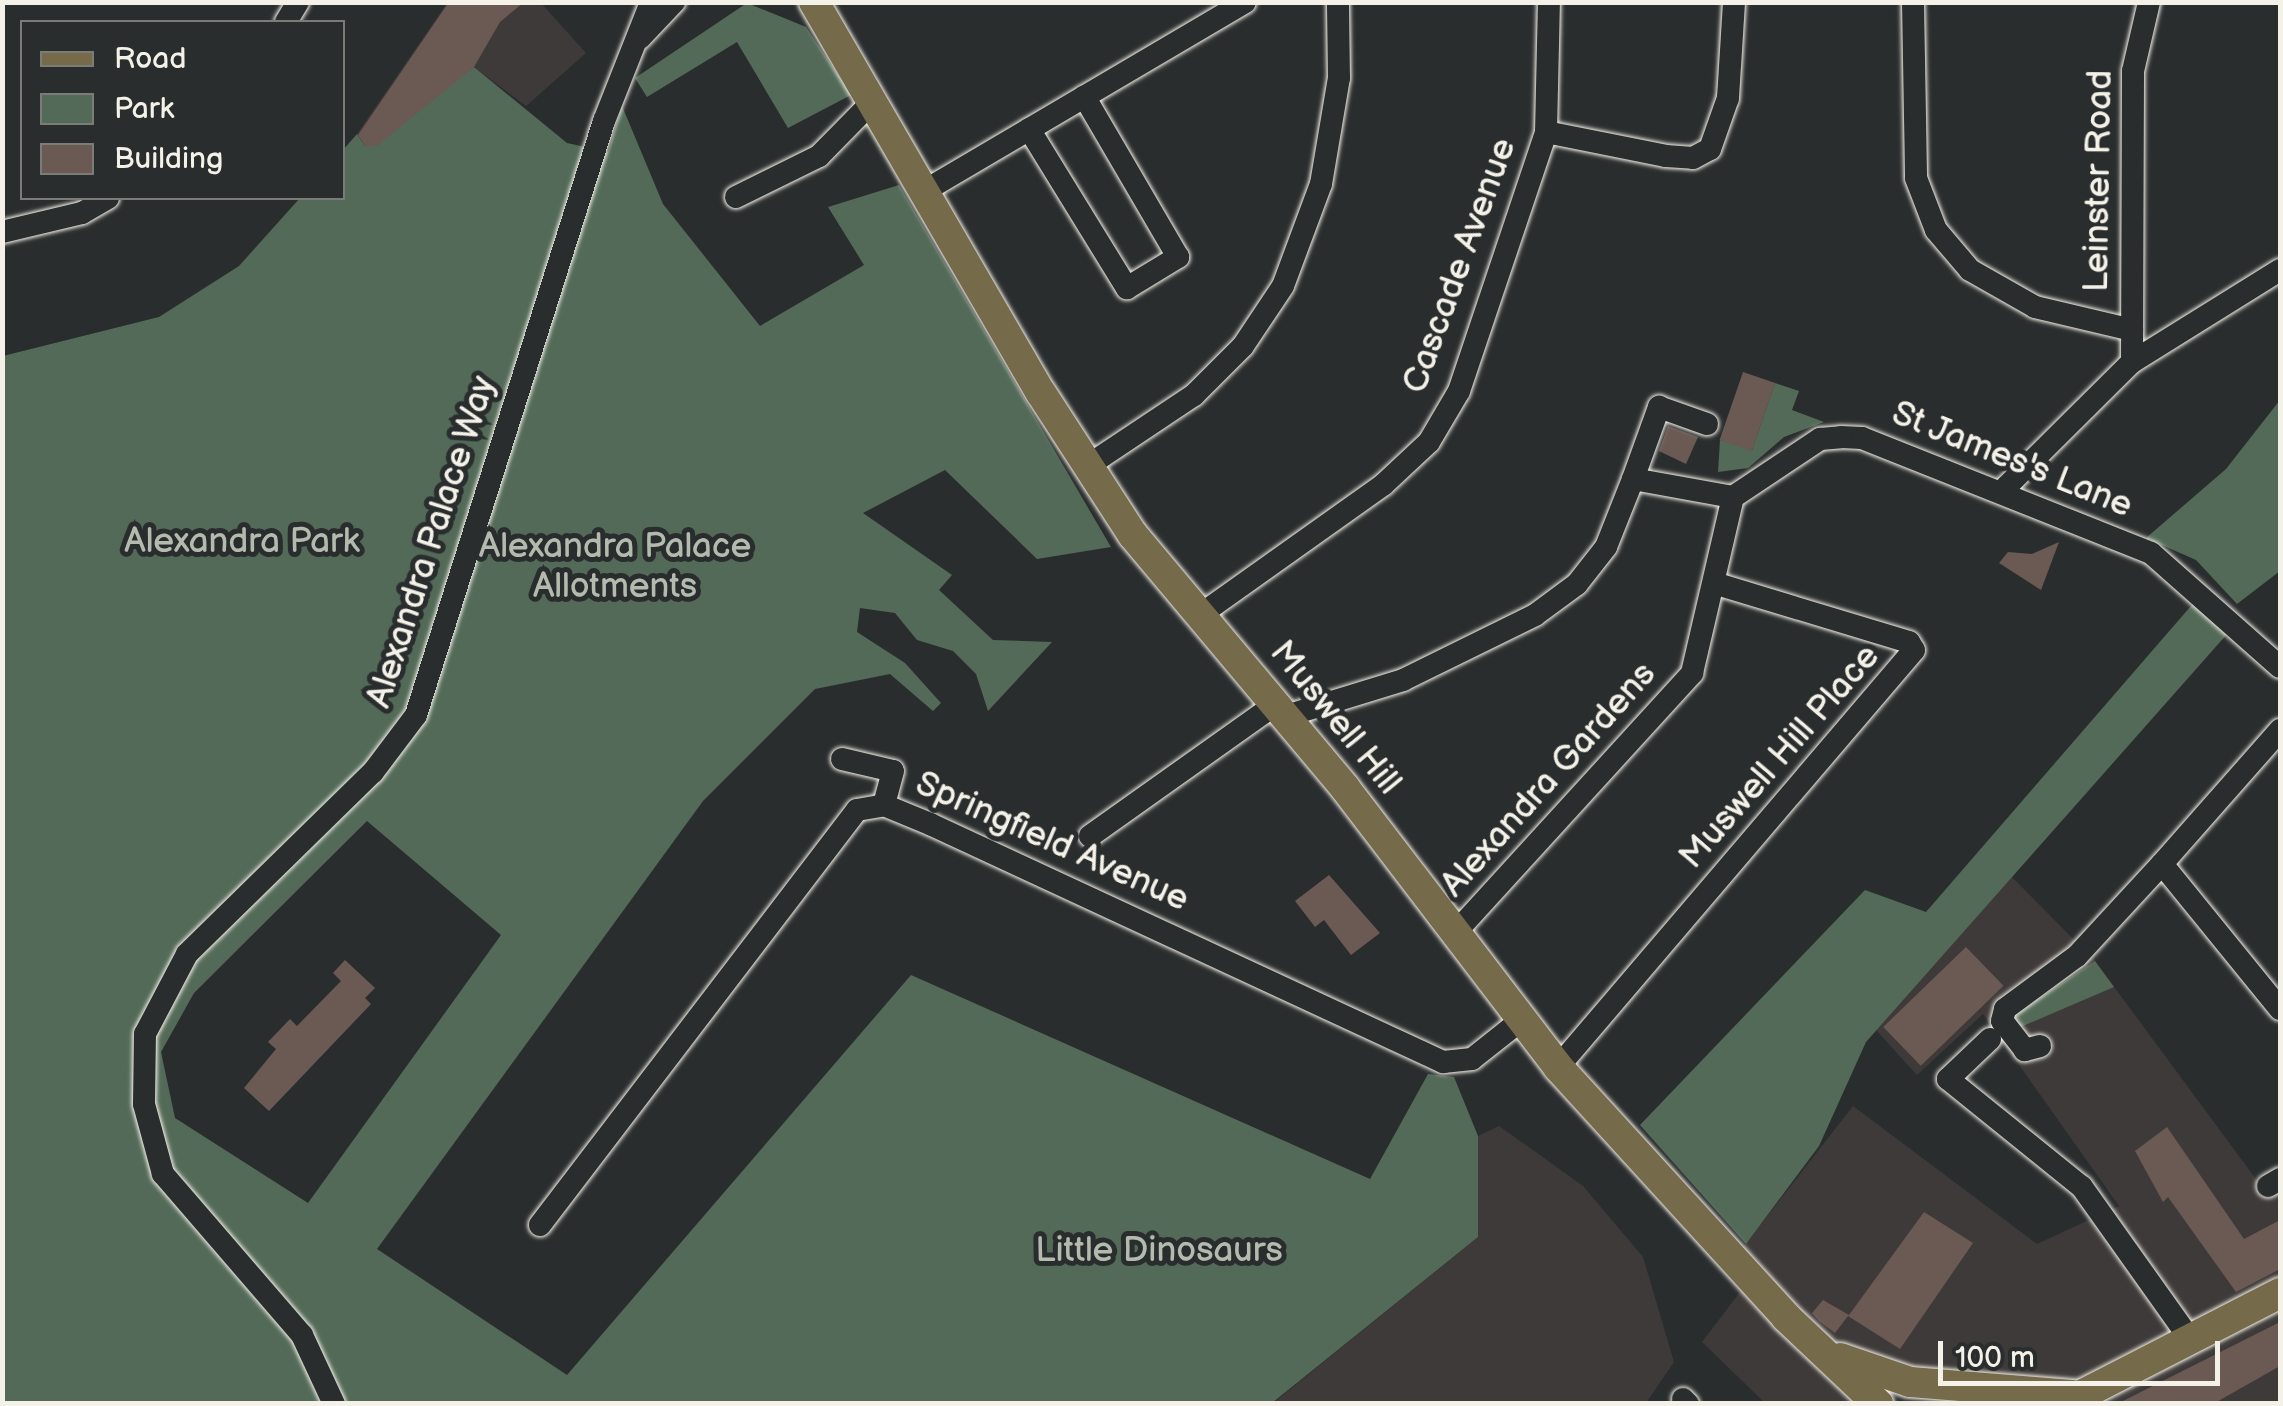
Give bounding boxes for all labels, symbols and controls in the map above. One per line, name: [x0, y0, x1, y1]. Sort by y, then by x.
legend: [20, 20, 345, 200]
text: Road: [114, 41, 187, 77]
street label: Leinster Road: [2076, 70, 2122, 292]
text: Park: [114, 91, 174, 127]
street label: Cascade Avenue: [1394, 133, 1526, 399]
text: Building: [114, 141, 223, 177]
street label: Alexandra Palace Way: [358, 370, 506, 714]
street label: St James's Lane: [1885, 392, 2139, 528]
park label: Alexandra Park: [124, 521, 360, 563]
park label: Alexandra Palace Allotments: [479, 526, 751, 608]
street label: Muswell Hill: [1260, 633, 1410, 803]
street label: Muswell Hill Place: [1671, 636, 1889, 878]
street label: Alexandra Gardens: [1433, 654, 1665, 906]
street label: Springfield Avenue: [909, 763, 1195, 921]
park label: Little Dinosaurs: [1035, 1230, 1283, 1272]
scale bar: [1943, 1321, 2226, 1383]
text: 100 m: [1955, 1340, 2035, 1376]

